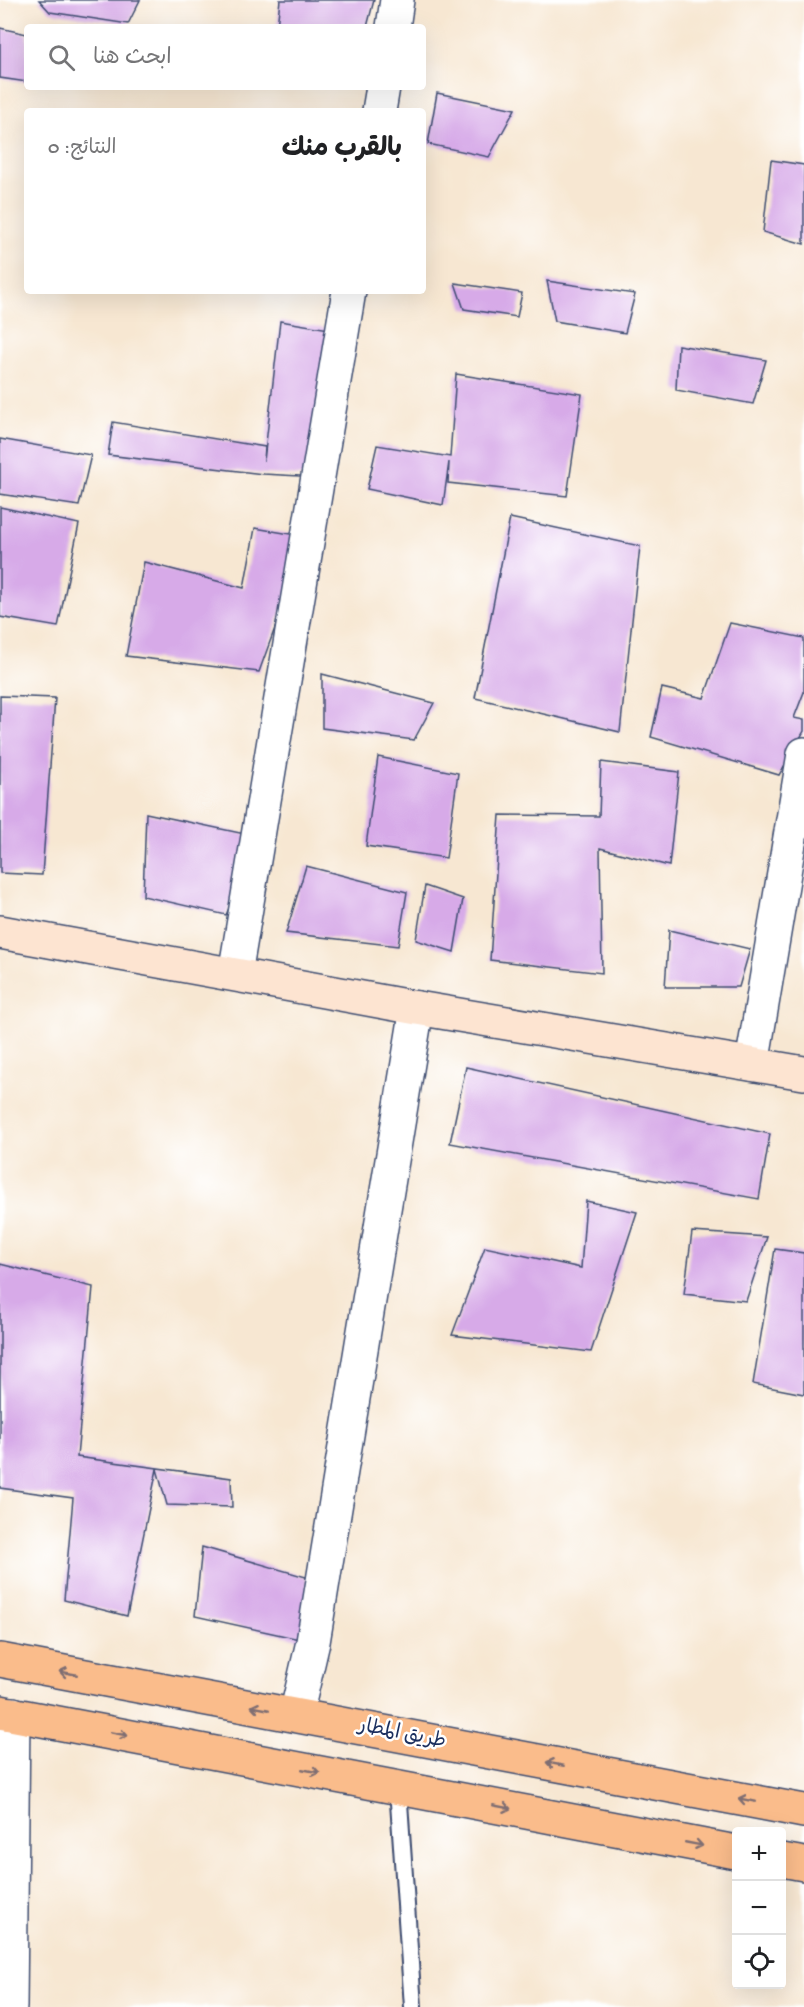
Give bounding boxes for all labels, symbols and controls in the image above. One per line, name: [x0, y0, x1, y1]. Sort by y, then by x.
search box: [24, 24, 426, 90]
icon: search: [45, 41, 78, 74]
text: ابحث هنا: [93, 46, 172, 72]
text: بالقرب منك: [282, 135, 402, 166]
text: النتائج: 0: [48, 138, 117, 161]
one-way arrow: [59, 1667, 79, 1678]
one-way arrow: [251, 1702, 270, 1713]
street label: طريق المطار: [354, 1714, 448, 1755]
one-way arrow: [109, 1729, 129, 1740]
one-way arrow: [546, 1758, 565, 1769]
one-way arrow: [301, 1766, 320, 1777]
one-way arrow: [737, 1795, 757, 1806]
one-way arrow: [492, 1802, 512, 1813]
map controls: [732, 1827, 786, 1989]
button: +: [732, 1827, 786, 1881]
one-way arrow: [684, 1839, 703, 1850]
button: −: [732, 1881, 786, 1935]
button: locate: [732, 1935, 786, 1989]

